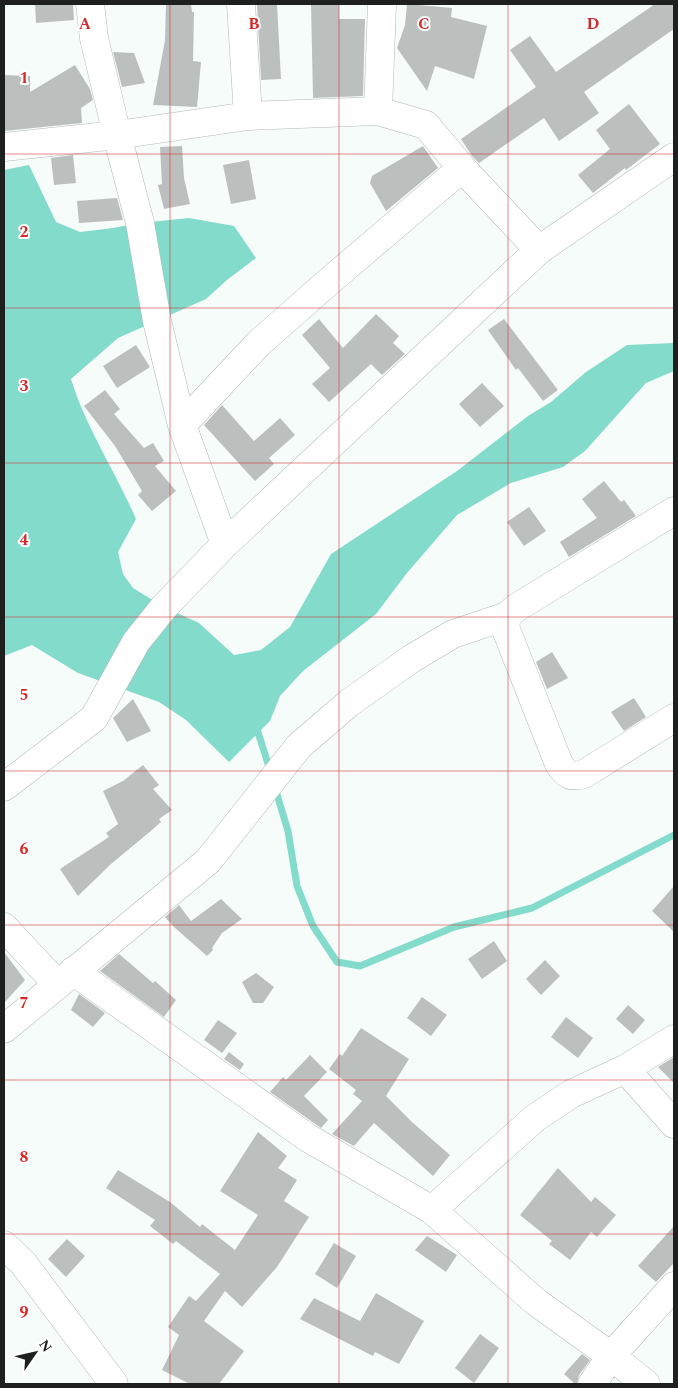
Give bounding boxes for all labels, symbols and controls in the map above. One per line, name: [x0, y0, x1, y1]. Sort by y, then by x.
text: A: [79, 12, 92, 36]
text: B: [248, 12, 260, 36]
text: C: [418, 12, 430, 36]
text: D: [587, 12, 600, 36]
text: 1: [20, 66, 28, 90]
text: 2: [20, 220, 29, 244]
text: 3: [20, 374, 29, 398]
text: 4: [20, 528, 29, 552]
text: 5: [20, 683, 28, 707]
text: 6: [20, 837, 29, 861]
text: 7: [20, 991, 29, 1015]
text: 8: [20, 1145, 29, 1169]
text: 9: [20, 1300, 29, 1324]
north arrow: [10, 1328, 60, 1378]
text: N: [33, 1335, 57, 1357]

